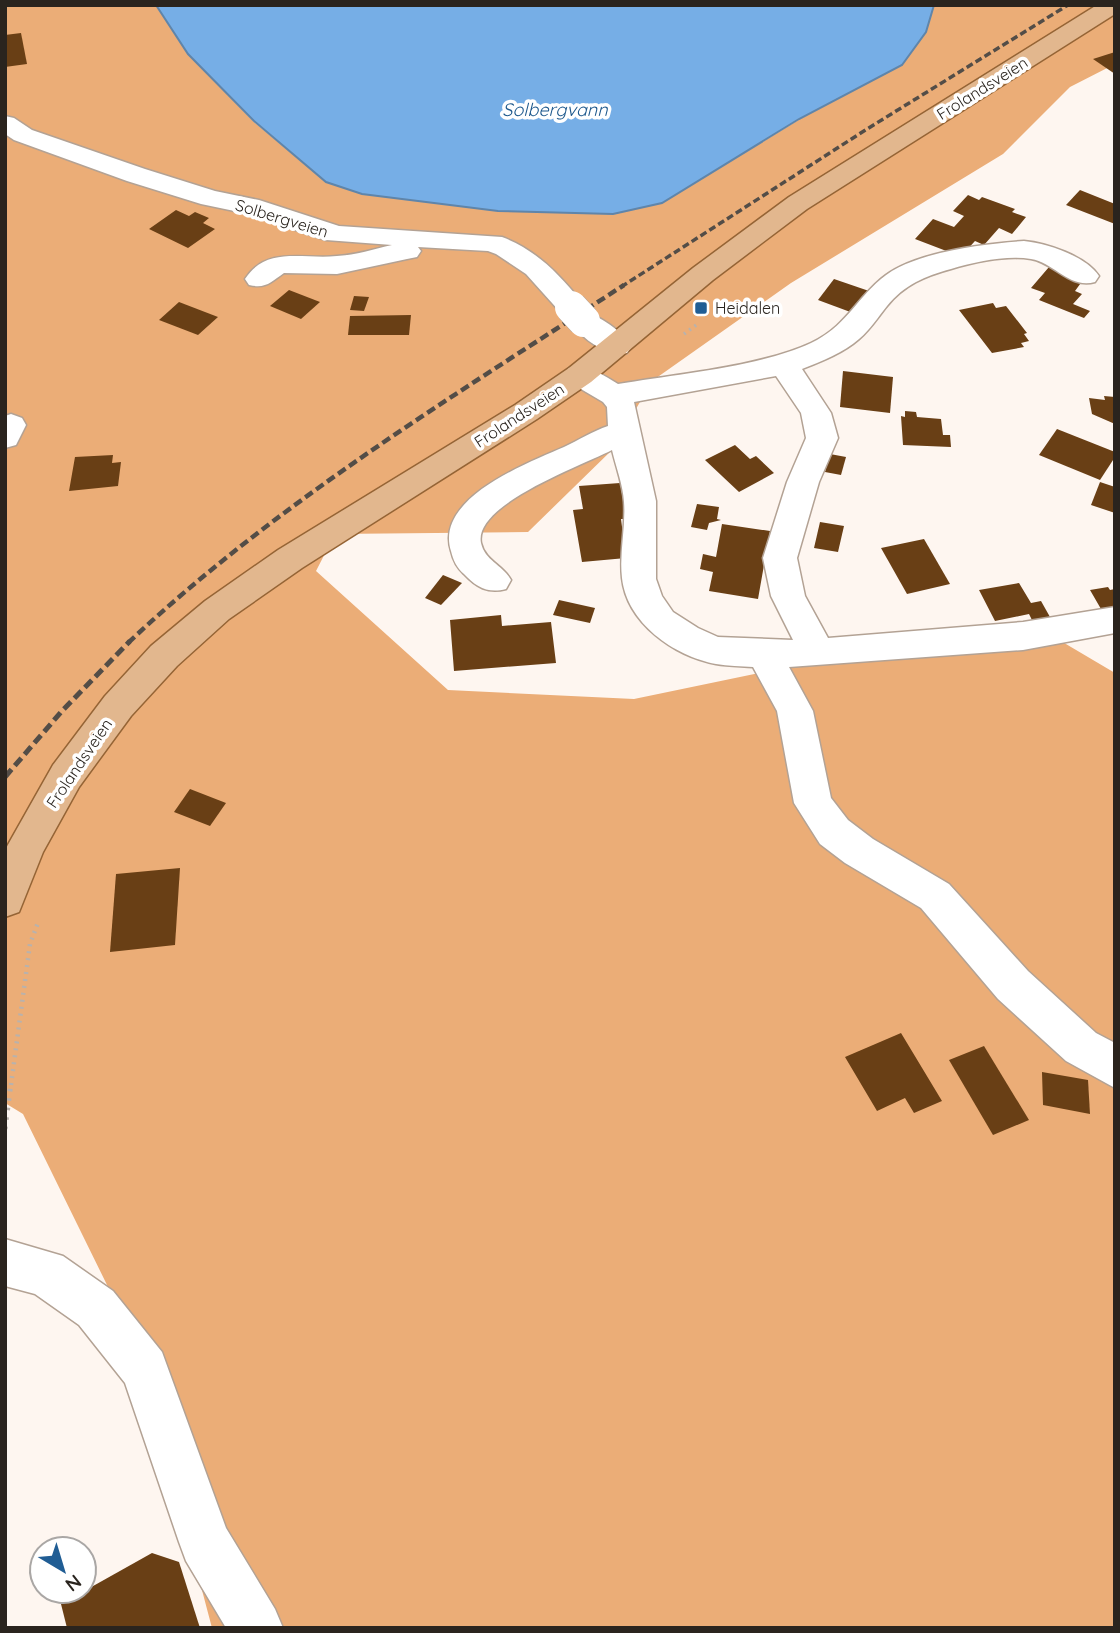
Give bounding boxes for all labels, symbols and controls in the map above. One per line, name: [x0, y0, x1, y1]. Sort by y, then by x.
street label: Frolandsveien: [933, 52, 1031, 124]
water label: Solbergvann: [502, 98, 608, 121]
street label: Solbergveien: [233, 194, 331, 242]
place label: Heidalen: [715, 298, 780, 318]
marker: Heidalen: [693, 300, 709, 316]
street label: Frolandsveien: [470, 378, 568, 452]
street label: Frolandsveien: [42, 715, 116, 811]
north arrow: [28, 1535, 98, 1605]
text: N: [61, 1570, 86, 1597]

